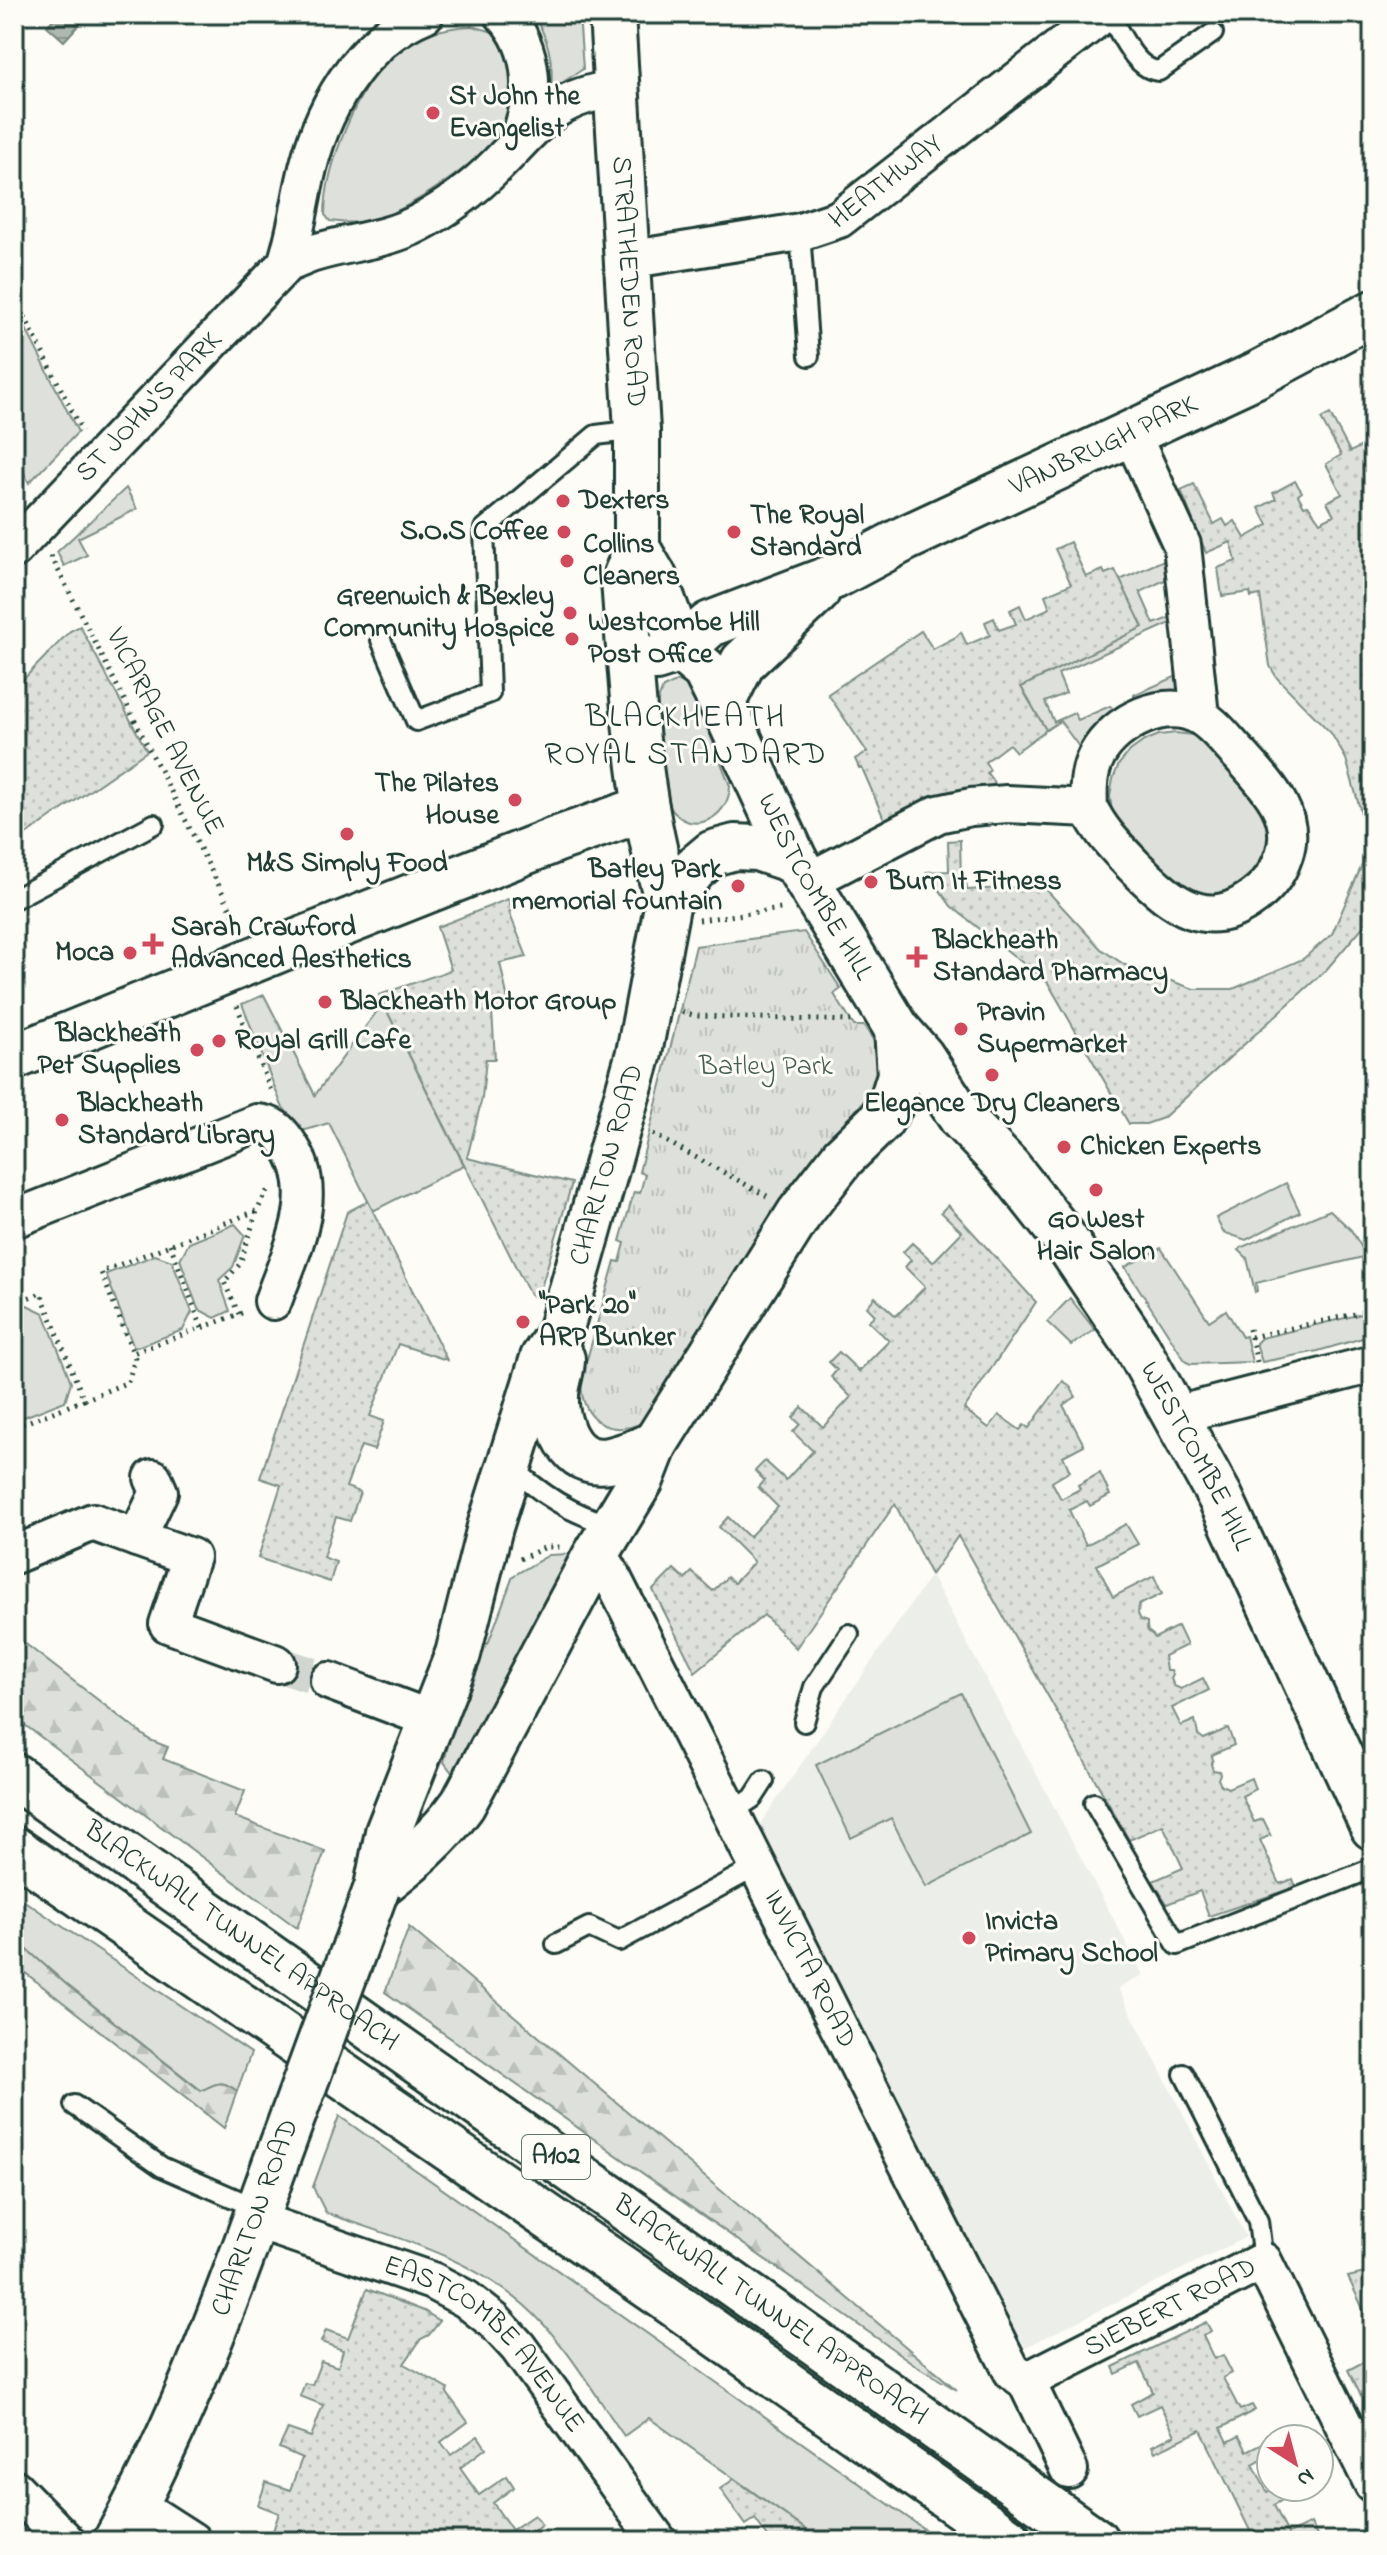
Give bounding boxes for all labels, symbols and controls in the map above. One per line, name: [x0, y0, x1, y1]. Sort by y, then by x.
place label: St John the Evangelist: [449, 77, 582, 151]
marker: St John the Evangelist: [424, 104, 442, 122]
street label: HEATHWAY: [820, 125, 952, 240]
street label: STRATHEDEN ROAD: [600, 155, 656, 408]
street label: ST JOHN'S PARK: [66, 321, 232, 493]
street label: VANBRUGH PARK: [1002, 384, 1205, 508]
place label: Dexters: [577, 481, 670, 522]
marker: Dexters: [554, 492, 572, 510]
place label: The Royal Standard: [750, 496, 865, 569]
place label: S.O.S Coffee: [400, 512, 549, 553]
marker: S.O.S Coffee: [555, 523, 573, 541]
marker: The Royal Standard: [725, 523, 743, 541]
place label: Collins Cleaners: [583, 525, 680, 598]
marker: Collins Cleaners: [558, 552, 576, 570]
place label: Greenwich & Bexley Community Hospice: [324, 577, 555, 650]
place label: Westcombe Hill Post Office: [588, 603, 760, 676]
marker: Greenwich & Bexley Community Hospice: [561, 604, 579, 622]
street label: VICARAGE AVENUE: [94, 620, 234, 843]
marker: Westcombe Hill Post Office: [563, 630, 581, 648]
district label: BLACKHEATH ROYAL STANDARD: [544, 695, 828, 779]
place label: The Pilates House: [375, 764, 500, 837]
street label: WESTCOMBE HILL: [746, 787, 884, 989]
marker: The Pilates House: [506, 791, 524, 809]
marker: M&S Simply Food: [338, 825, 356, 843]
place label: M&S Simply Food: [246, 844, 448, 885]
place label: Batley Park memorial fountain: [512, 850, 723, 923]
place label: Burn It Fitness: [885, 862, 1062, 903]
marker: Burn It Fitness: [862, 873, 880, 891]
marker: Batley Park memorial fountain: [729, 877, 747, 895]
place label: Sarah Crawford Advanced Aesthetics: [171, 908, 412, 981]
place label: Blackheath Standard Pharmacy: [931, 921, 1168, 994]
place label: Moca: [55, 933, 114, 974]
marker: Sarah Crawford Advanced Aesthetics: [142, 933, 164, 955]
marker: Moca: [121, 944, 139, 962]
marker: Blackheath Standard Pharmacy: [908, 948, 926, 966]
place label: Blackheath Motor Group: [339, 982, 617, 1023]
marker: Blackheath Motor Group: [316, 993, 334, 1011]
place label: Pravin Supermarket: [977, 993, 1128, 1066]
place label: Blackheath Pet Supplies: [37, 1014, 181, 1087]
marker: Pravin Supermarket: [952, 1020, 970, 1038]
place label: Royal Grill Cafe: [235, 1021, 413, 1062]
marker: Royal Grill Cafe: [210, 1032, 228, 1050]
marker: Blackheath Pet Supplies: [188, 1041, 206, 1059]
park label: Batley Park: [698, 1047, 834, 1088]
street label: CHARLTON ROAD: [559, 1060, 655, 1270]
marker: Elegance Dry Cleaners: [983, 1066, 1001, 1084]
place label: Blackheath Standard Library: [76, 1084, 275, 1157]
place label: Elegance Dry Cleaners: [864, 1084, 1120, 1126]
marker: Blackheath Standard Library: [53, 1111, 71, 1129]
place label: Chicken Experts: [1080, 1127, 1261, 1168]
marker: Chicken Experts: [1055, 1138, 1073, 1156]
marker: Go West Hair Salon: [1087, 1181, 1105, 1199]
place label: Go West Hair Salon: [1037, 1200, 1155, 1273]
place label: "Park 20" ARP Bunker: [538, 1286, 677, 1359]
marker: "Park 20" ARP Bunker: [514, 1313, 532, 1331]
street label: WESTCOMBE HILL: [1129, 1354, 1263, 1558]
street label: BLACKWALL TUNNEL APPROACH: [74, 1810, 407, 2062]
street label: INVICTA ROAD: [752, 1883, 867, 2056]
place label: Invicta Primary School: [985, 1902, 1158, 1975]
marker: Invicta Primary School: [960, 1929, 978, 1947]
street label: CHARLTON ROAD: [201, 2114, 311, 2322]
road number: A102: [522, 2135, 590, 2179]
street label: BLACKWALL TUNNEL APPROACH: [603, 2184, 936, 2436]
street label: EASTCOMBE AVENUE: [378, 2245, 595, 2442]
street label: SIEBERT ROAD: [1077, 2247, 1264, 2369]
north arrow: [1255, 2423, 1335, 2503]
text: N: [1290, 2459, 1320, 2494]

